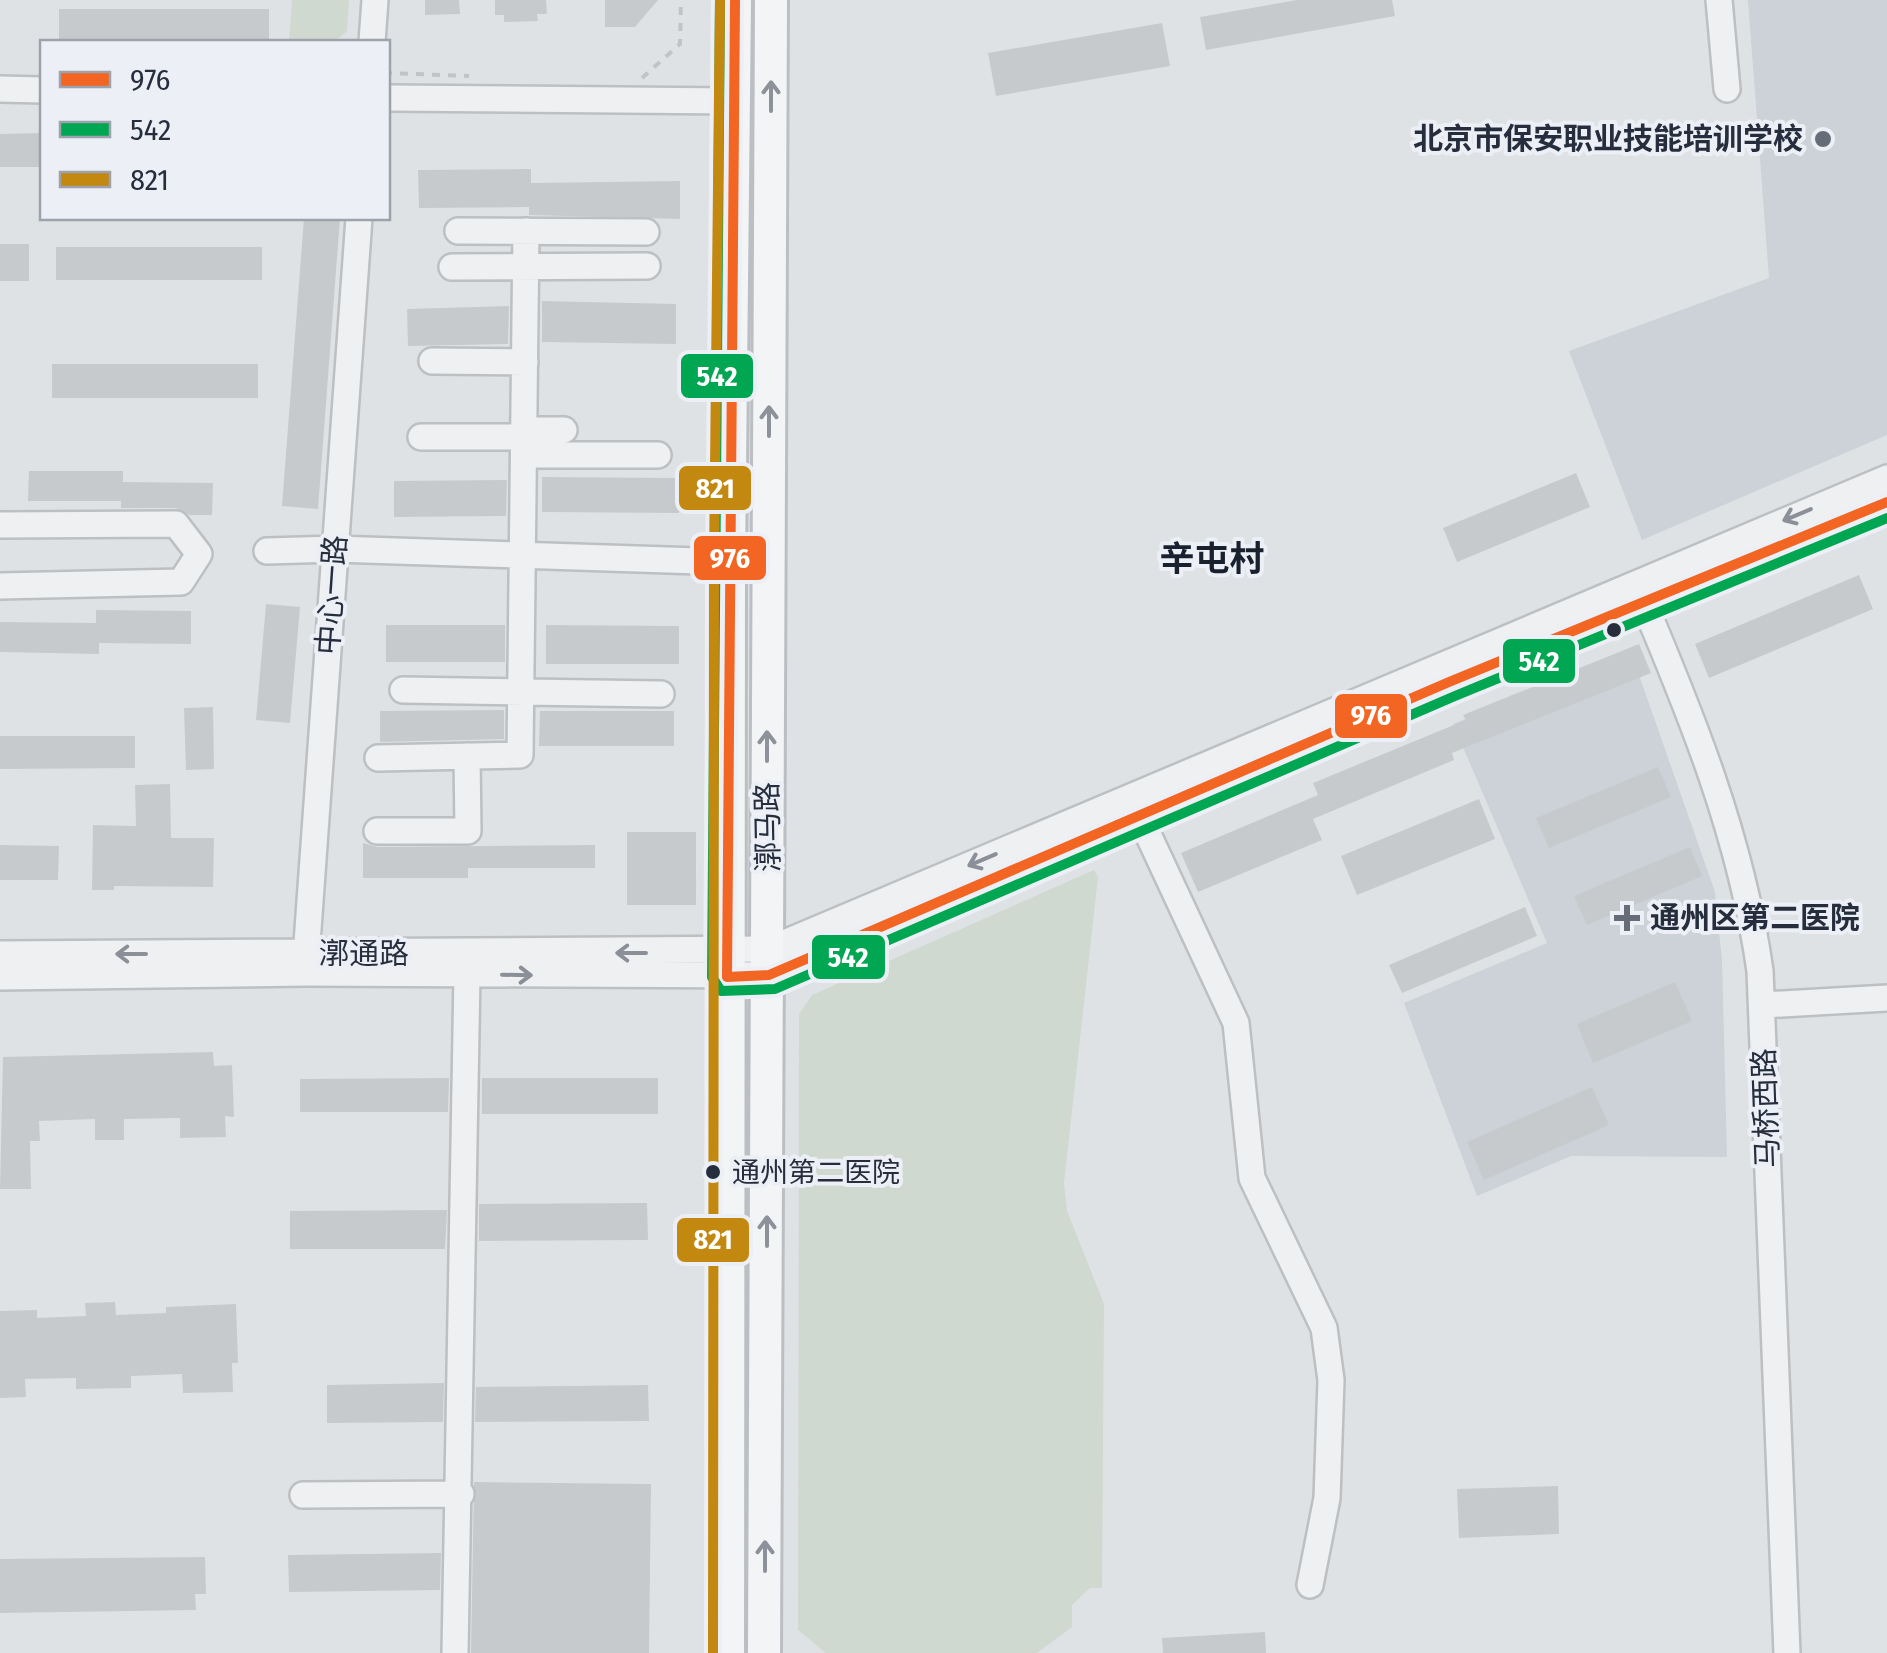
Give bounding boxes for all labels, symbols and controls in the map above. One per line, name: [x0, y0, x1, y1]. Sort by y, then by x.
legend: [40, 40, 390, 220]
text: 976: [130, 62, 171, 98]
one-way arrow: [762, 81, 780, 114]
text: 542: [130, 112, 171, 148]
place label: 北京市保安职业技能培训学校: [1413, 121, 1803, 157]
marker: 北京市保安职业技能培训学校: [1812, 128, 1834, 150]
text: 821: [130, 162, 169, 198]
line badge: 542: [679, 352, 755, 400]
text: 542: [697, 360, 737, 393]
one-way arrow: [760, 406, 778, 438]
line badge: 821: [677, 464, 753, 512]
text: 821: [696, 472, 734, 505]
one-way arrow: [1782, 508, 1813, 526]
street label: 中心一路: [310, 534, 354, 656]
line badge: 976: [692, 534, 768, 582]
district label: 辛屯村: [1159, 538, 1265, 580]
text: 976: [710, 542, 750, 575]
unlabelled marker: [1604, 620, 1624, 640]
line badge: 542: [1501, 637, 1577, 685]
text: 542: [1519, 645, 1559, 678]
line badge: 976: [1333, 692, 1409, 740]
text: 976: [1351, 699, 1391, 732]
one-way arrow: [758, 731, 776, 764]
street label: 漷马路: [749, 782, 787, 872]
one-way arrow: [967, 853, 998, 871]
place label: 通州区第二医院: [1650, 900, 1860, 936]
marker: 通州区第二医院: [1614, 905, 1640, 931]
line badge: 542: [810, 933, 887, 981]
street label: 漷通路: [319, 936, 409, 972]
text: 542: [828, 941, 868, 974]
one-way arrow: [615, 943, 647, 962]
one-way arrow: [116, 944, 148, 964]
one-way arrow: [501, 965, 533, 984]
street label: 马桥西路: [1746, 1047, 1786, 1169]
place label: 通州第二医院: [732, 1156, 900, 1189]
marker: 通州第二医院: [703, 1162, 723, 1182]
one-way arrow: [758, 1215, 777, 1247]
line badge: 821: [675, 1216, 751, 1264]
text: 821: [694, 1223, 732, 1256]
one-way arrow: [756, 1540, 774, 1572]

